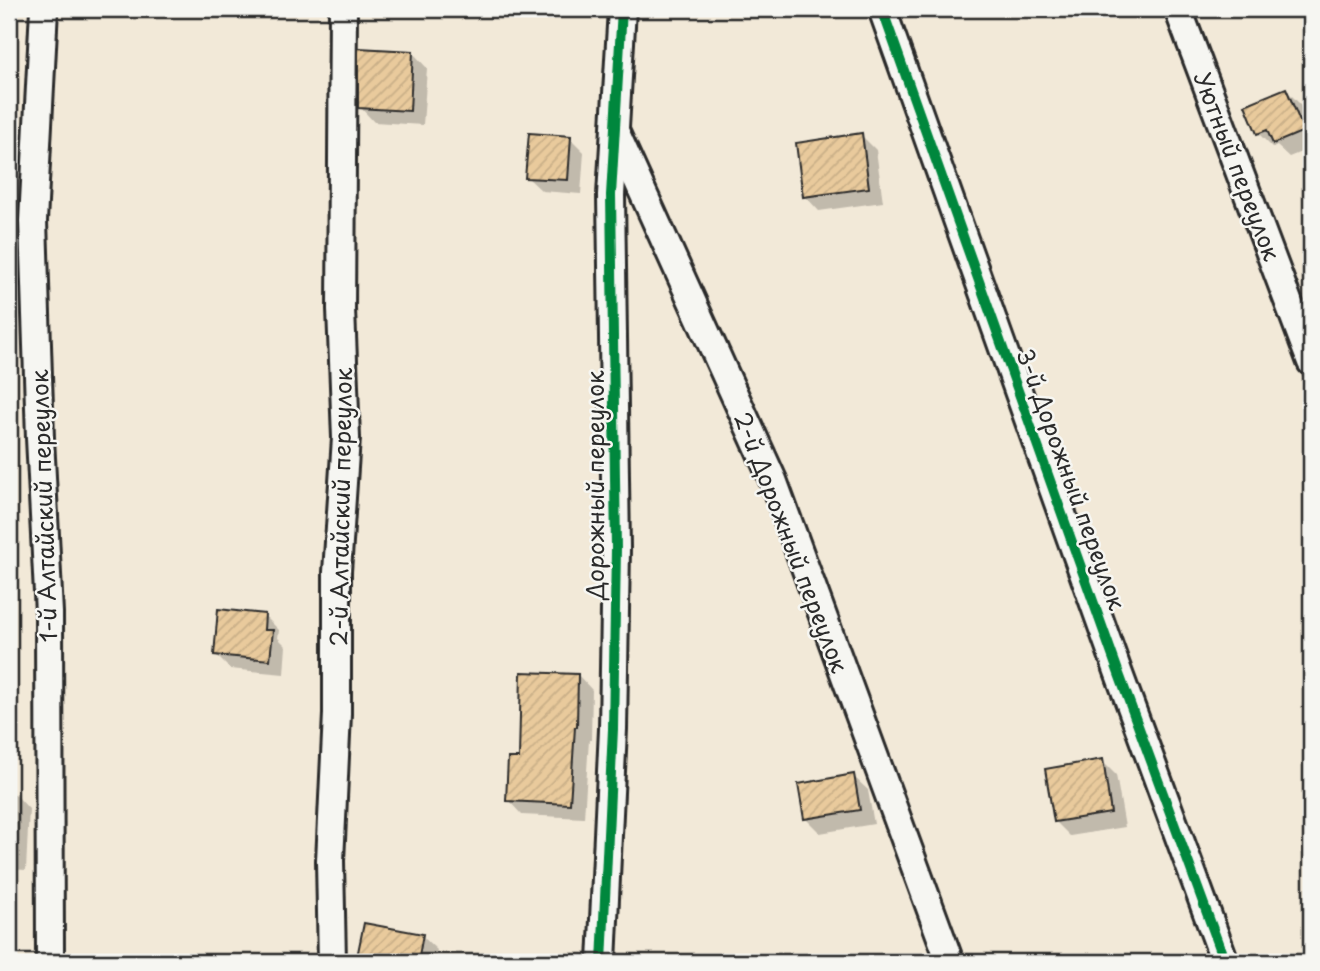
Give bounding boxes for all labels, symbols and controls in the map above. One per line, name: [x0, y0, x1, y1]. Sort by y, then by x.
street label: Уютный переулок: [1186, 67, 1290, 266]
street label: 3-й Дорожный переулок: [1008, 343, 1136, 615]
street label: 2-й Алтайский переулок: [320, 367, 360, 647]
street label: 1-й Алтайский переулок: [21, 369, 65, 643]
street label: Дорожный переулок: [577, 370, 612, 601]
street label: 2-й Дорожный переулок: [726, 407, 858, 678]

